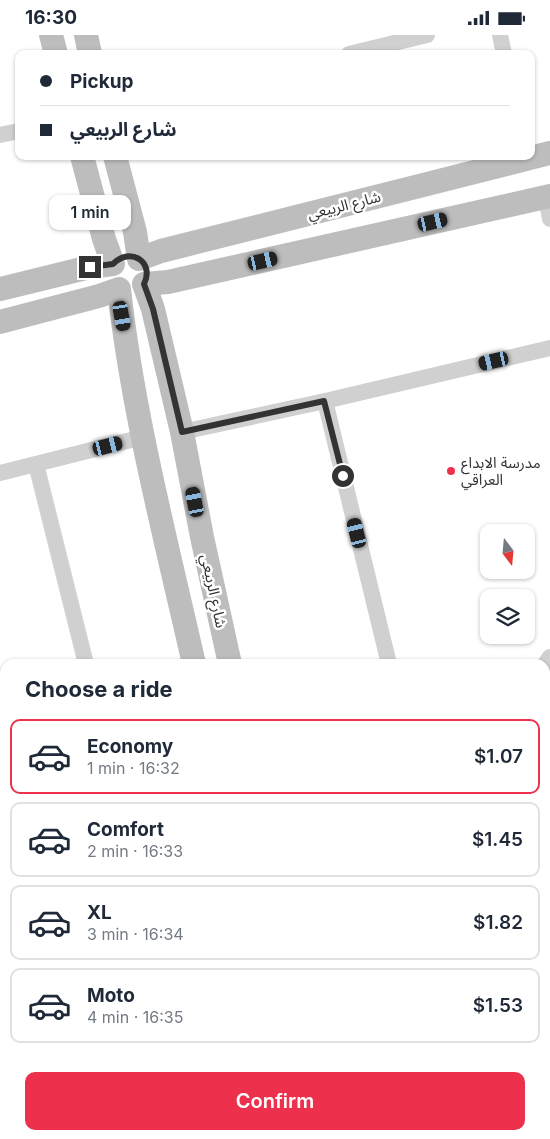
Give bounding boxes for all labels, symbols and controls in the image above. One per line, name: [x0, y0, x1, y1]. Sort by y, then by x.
text: 16:30: [25, 6, 77, 29]
text: Pickup: [70, 70, 133, 93]
text: شارع الربيعي: [70, 118, 176, 141]
street label: شارع الربيعي: [305, 187, 384, 226]
callout: 1 min: [49, 195, 131, 229]
text: 1 min: [70, 202, 110, 222]
car: [416, 211, 449, 233]
car: [246, 250, 279, 272]
route end: [79, 256, 101, 278]
car: [112, 300, 131, 332]
car: [477, 350, 510, 372]
car: [91, 435, 124, 457]
place label: مدرسة الابداع العراقي: [461, 453, 541, 491]
route start: [332, 465, 354, 487]
marker: مدرسة الابداع العراقي: [445, 465, 457, 477]
car: [184, 486, 205, 518]
car: [346, 517, 367, 549]
north arrow: [480, 524, 535, 579]
map controls: [480, 524, 535, 644]
street label: شارع الربيعي: [194, 552, 231, 630]
button: layers: [480, 589, 535, 644]
text: Choose a ride: [25, 676, 173, 702]
icon: car: [27, 734, 72, 779]
text: Economy: [87, 735, 173, 758]
text: $1.07: [474, 745, 523, 768]
text: 1 min · 16:32: [87, 758, 180, 778]
icon: car: [27, 817, 72, 862]
text: Comfort: [87, 818, 164, 841]
text: $1.45: [472, 828, 523, 851]
text: 2 min · 16:33: [87, 841, 183, 861]
icon: car: [27, 900, 72, 945]
text: XL: [87, 901, 112, 924]
text: $1.82: [473, 911, 523, 934]
text: 3 min · 16:34: [87, 924, 184, 944]
icon: car: [27, 983, 72, 1028]
text: Moto: [87, 984, 135, 1007]
text: $1.53: [473, 994, 523, 1017]
text: 4 min · 16:35: [87, 1007, 183, 1027]
button: Confirm: [25, 1072, 525, 1130]

